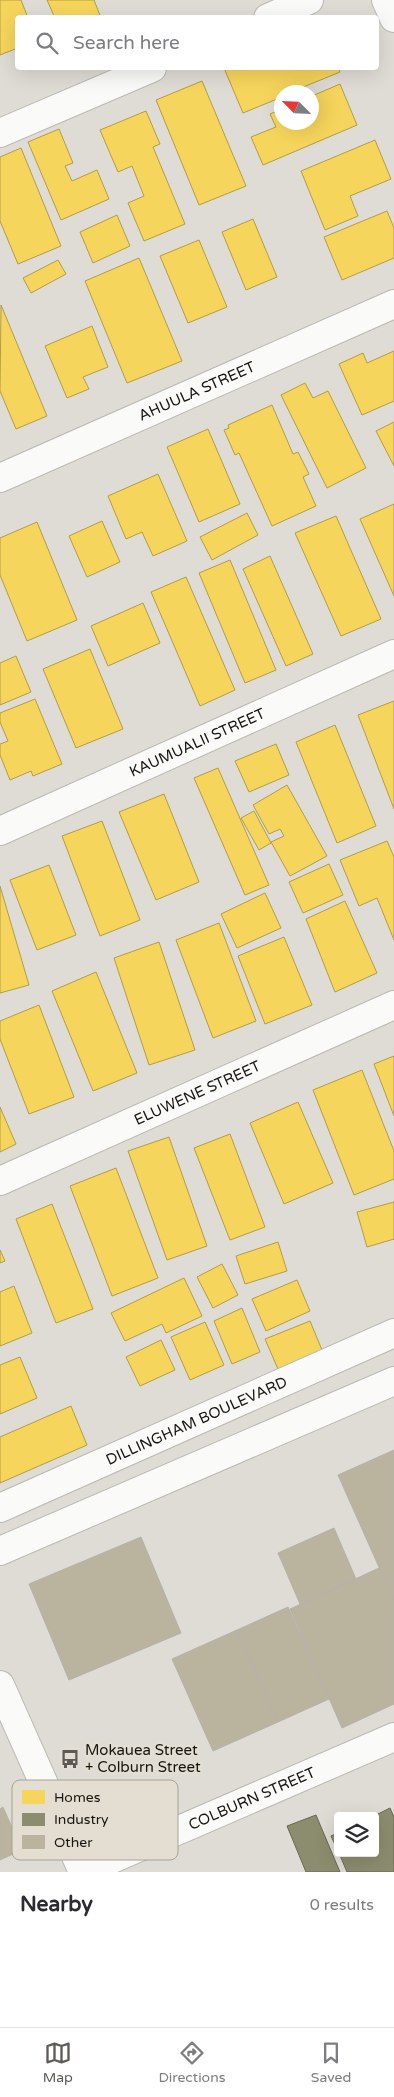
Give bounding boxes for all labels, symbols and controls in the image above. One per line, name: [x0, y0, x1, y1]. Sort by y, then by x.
search box: [15, 15, 379, 70]
icon: search: [33, 29, 61, 57]
text: Search here: [73, 32, 180, 54]
north arrow: [274, 85, 319, 130]
street label: AHUULA STREET: [136, 358, 258, 425]
street label: KAUMUALII STREET: [126, 704, 268, 781]
street label: ELUWENE STREET: [131, 1057, 263, 1129]
street label: DILLINGHAM BOULEVARD: [103, 1373, 290, 1469]
place label: Mokauea Street + Colburn Street: [85, 1741, 201, 1776]
bus stop icon: Mokauea Street + Colburn Street: [59, 1748, 81, 1770]
street label: COLBURN STREET: [186, 1763, 318, 1834]
legend: [12, 1780, 178, 1860]
text: Homes: [54, 1789, 101, 1806]
text: Industry: [54, 1811, 109, 1828]
map controls: [334, 1812, 379, 1857]
button: layers: [334, 1812, 379, 1857]
text: Other: [54, 1834, 93, 1851]
text: Nearby: [20, 1892, 93, 1917]
text: 0 results: [310, 1895, 374, 1915]
tab: Map: [43, 2039, 73, 2086]
tab: Directions: [158, 2039, 225, 2086]
tab: Saved: [311, 2039, 351, 2086]

